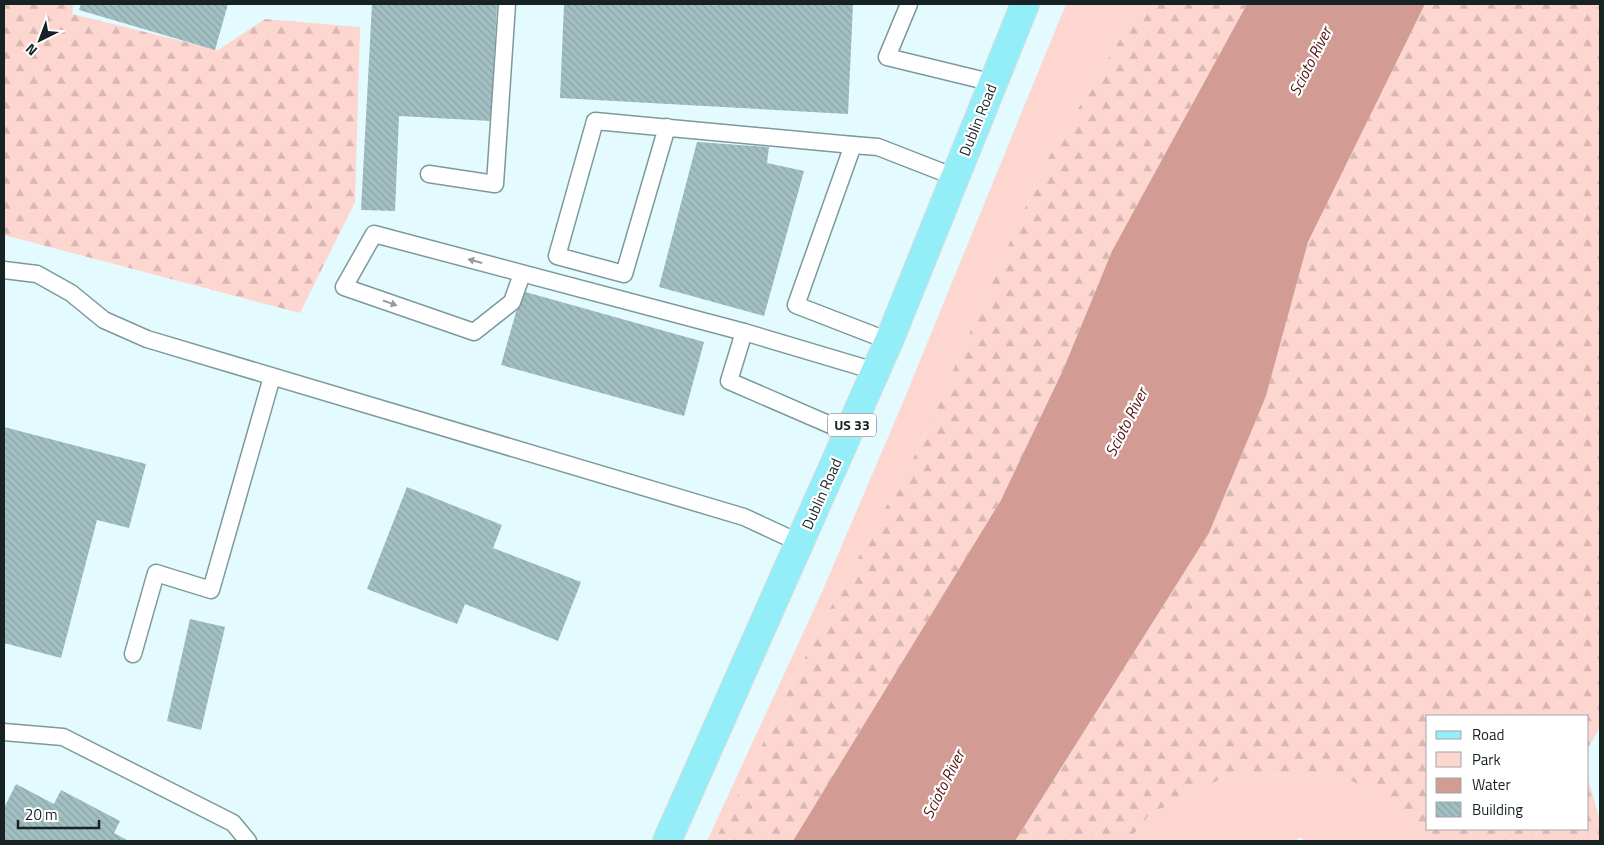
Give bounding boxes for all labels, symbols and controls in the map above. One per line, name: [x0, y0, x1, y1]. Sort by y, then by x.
north arrow: [15, 15, 65, 65]
water label: Scioto River: [1283, 21, 1338, 99]
text: N: [20, 39, 42, 61]
street label: Dublin Road: [953, 80, 1002, 159]
one-way arrow: [467, 257, 482, 265]
one-way arrow: [383, 300, 398, 307]
water label: Scioto River: [1099, 382, 1154, 460]
road number: US 33: [828, 414, 876, 436]
street label: Dublin Road: [796, 454, 848, 533]
legend: [1426, 715, 1589, 830]
text: Road: [1472, 723, 1504, 746]
water label: Scioto River: [916, 744, 971, 822]
text: Park: [1472, 748, 1501, 771]
text: Water: [1472, 773, 1511, 796]
scale bar: [18, 798, 99, 830]
text: Building: [1472, 798, 1523, 821]
text: 20 m: [25, 803, 58, 826]

